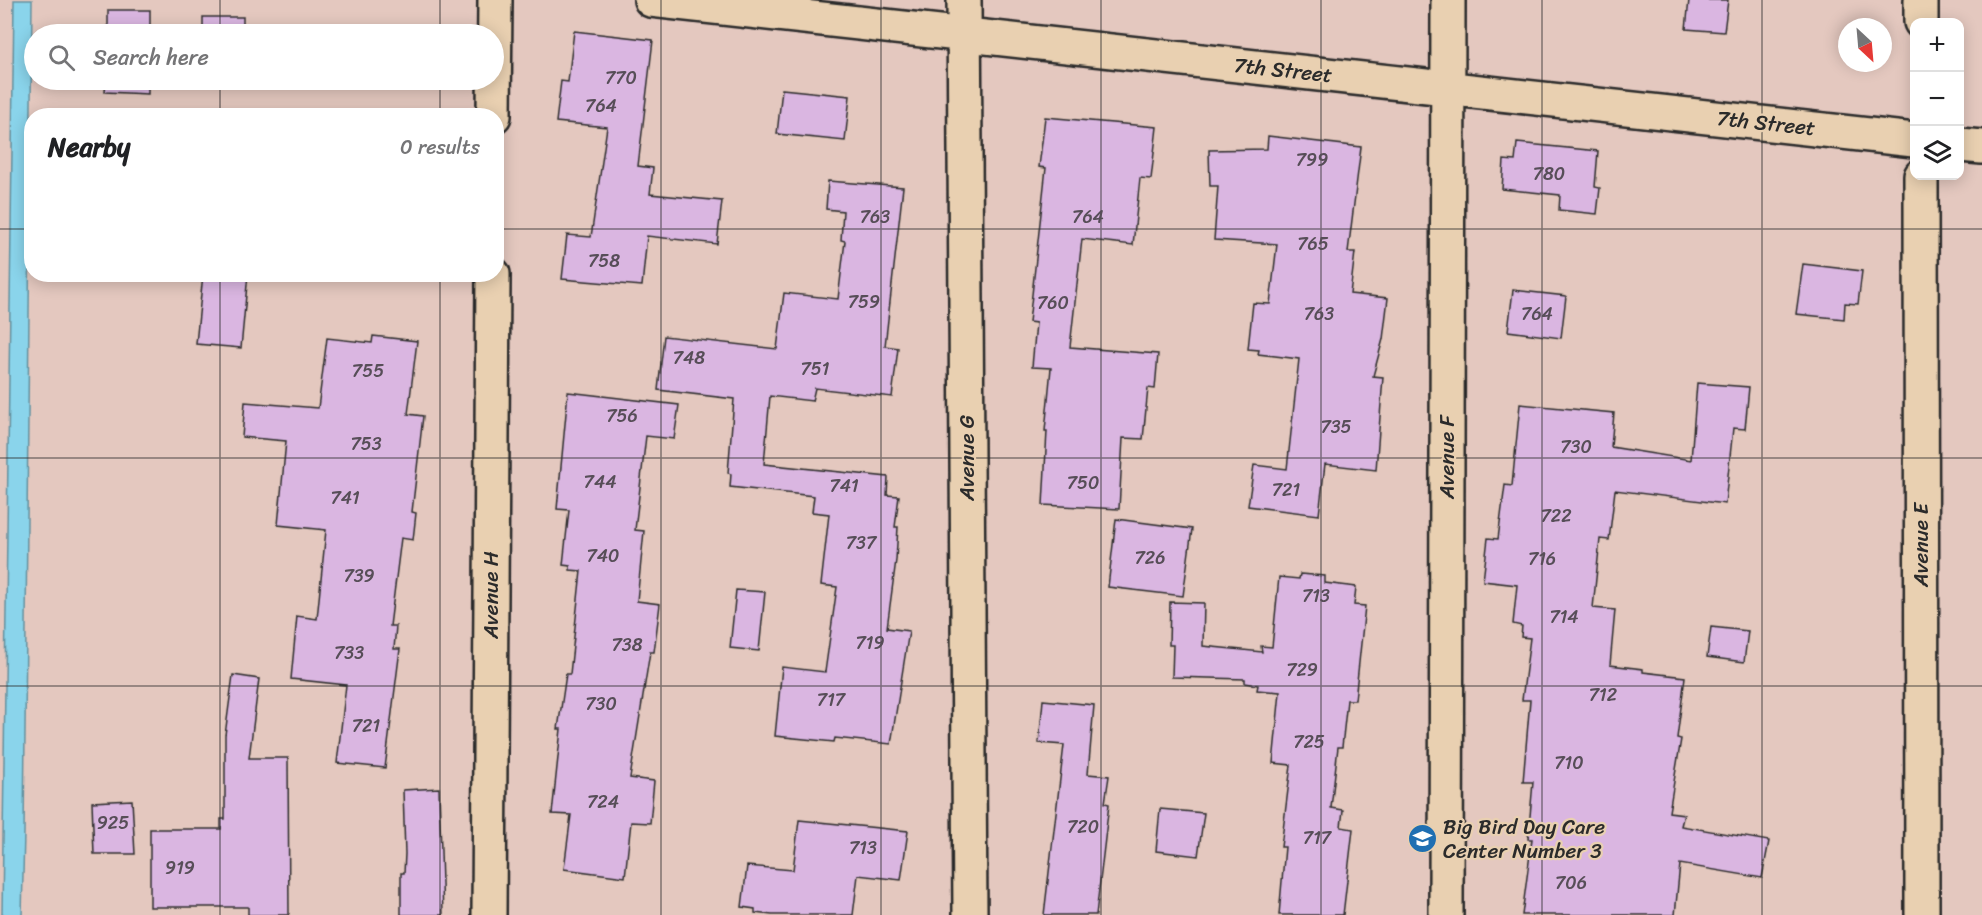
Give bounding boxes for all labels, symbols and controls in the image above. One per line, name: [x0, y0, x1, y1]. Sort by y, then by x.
north arrow: [1838, 18, 1892, 72]
map controls: [1910, 18, 1964, 180]
button: +: [1910, 18, 1964, 72]
search box: [24, 24, 504, 90]
text: Search here: [93, 38, 209, 77]
icon: search: [45, 41, 78, 74]
street label: 7th Street: [1232, 46, 1334, 94]
house number: 770: [605, 62, 637, 94]
button: −: [1910, 72, 1964, 126]
house number: 764: [585, 90, 617, 122]
street label: 7th Street: [1715, 99, 1817, 147]
text: Nearby: [48, 124, 130, 170]
button: layers: [1910, 126, 1964, 180]
text: 0 results: [400, 130, 480, 165]
house number: 799: [1296, 144, 1328, 176]
house number: 780: [1533, 158, 1565, 190]
house number: 763: [860, 201, 890, 233]
house number: 764: [1072, 201, 1104, 233]
house number: 765: [1297, 228, 1329, 260]
house number: 758: [588, 245, 620, 277]
house number: 759: [848, 286, 880, 318]
house number: 760: [1037, 287, 1069, 319]
house number: 763: [1304, 298, 1334, 330]
house number: 764: [1521, 298, 1553, 330]
house number: 748: [673, 342, 705, 374]
house number: 751: [801, 353, 830, 385]
house number: 755: [352, 355, 384, 387]
house number: 756: [606, 400, 638, 432]
house number: 735: [1320, 411, 1352, 443]
street label: Avenue F: [1428, 413, 1466, 500]
street label: Avenue G: [948, 415, 986, 502]
house number: 753: [350, 428, 382, 460]
house number: 730: [1560, 431, 1592, 463]
house number: 744: [584, 466, 616, 498]
house number: 750: [1067, 467, 1099, 499]
house number: 741: [829, 470, 859, 502]
house number: 721: [1272, 474, 1300, 506]
house number: 741: [330, 482, 360, 514]
house number: 722: [1540, 500, 1572, 532]
street label: Avenue E: [1902, 502, 1940, 588]
house number: 737: [846, 527, 878, 559]
house number: 740: [587, 540, 619, 572]
house number: 726: [1135, 542, 1165, 574]
house number: 716: [1528, 543, 1556, 575]
street label: Avenue H: [472, 551, 510, 640]
house number: 739: [343, 560, 375, 592]
house number: 713: [1302, 580, 1330, 612]
house number: 714: [1549, 601, 1579, 633]
house number: 719: [855, 627, 885, 659]
house number: 738: [611, 629, 643, 661]
house number: 733: [334, 637, 364, 669]
house number: 729: [1286, 654, 1318, 686]
house number: 712: [1589, 679, 1617, 711]
house number: 717: [817, 684, 847, 716]
house number: 730: [585, 688, 617, 720]
house number: 721: [352, 710, 380, 742]
house number: 725: [1293, 726, 1325, 758]
house number: 710: [1554, 747, 1584, 779]
house number: 724: [587, 786, 619, 818]
house number: 925: [97, 807, 129, 839]
place label: Big Bird Day Care Center Number 3: [1443, 808, 1605, 870]
house number: 720: [1067, 811, 1099, 843]
house number: 717: [1303, 822, 1333, 854]
school or university icon: Big Bird Day Care Center Number 3: [1406, 823, 1438, 855]
house number: 713: [849, 832, 877, 864]
house number: 919: [165, 852, 195, 884]
house number: 706: [1555, 867, 1587, 899]

